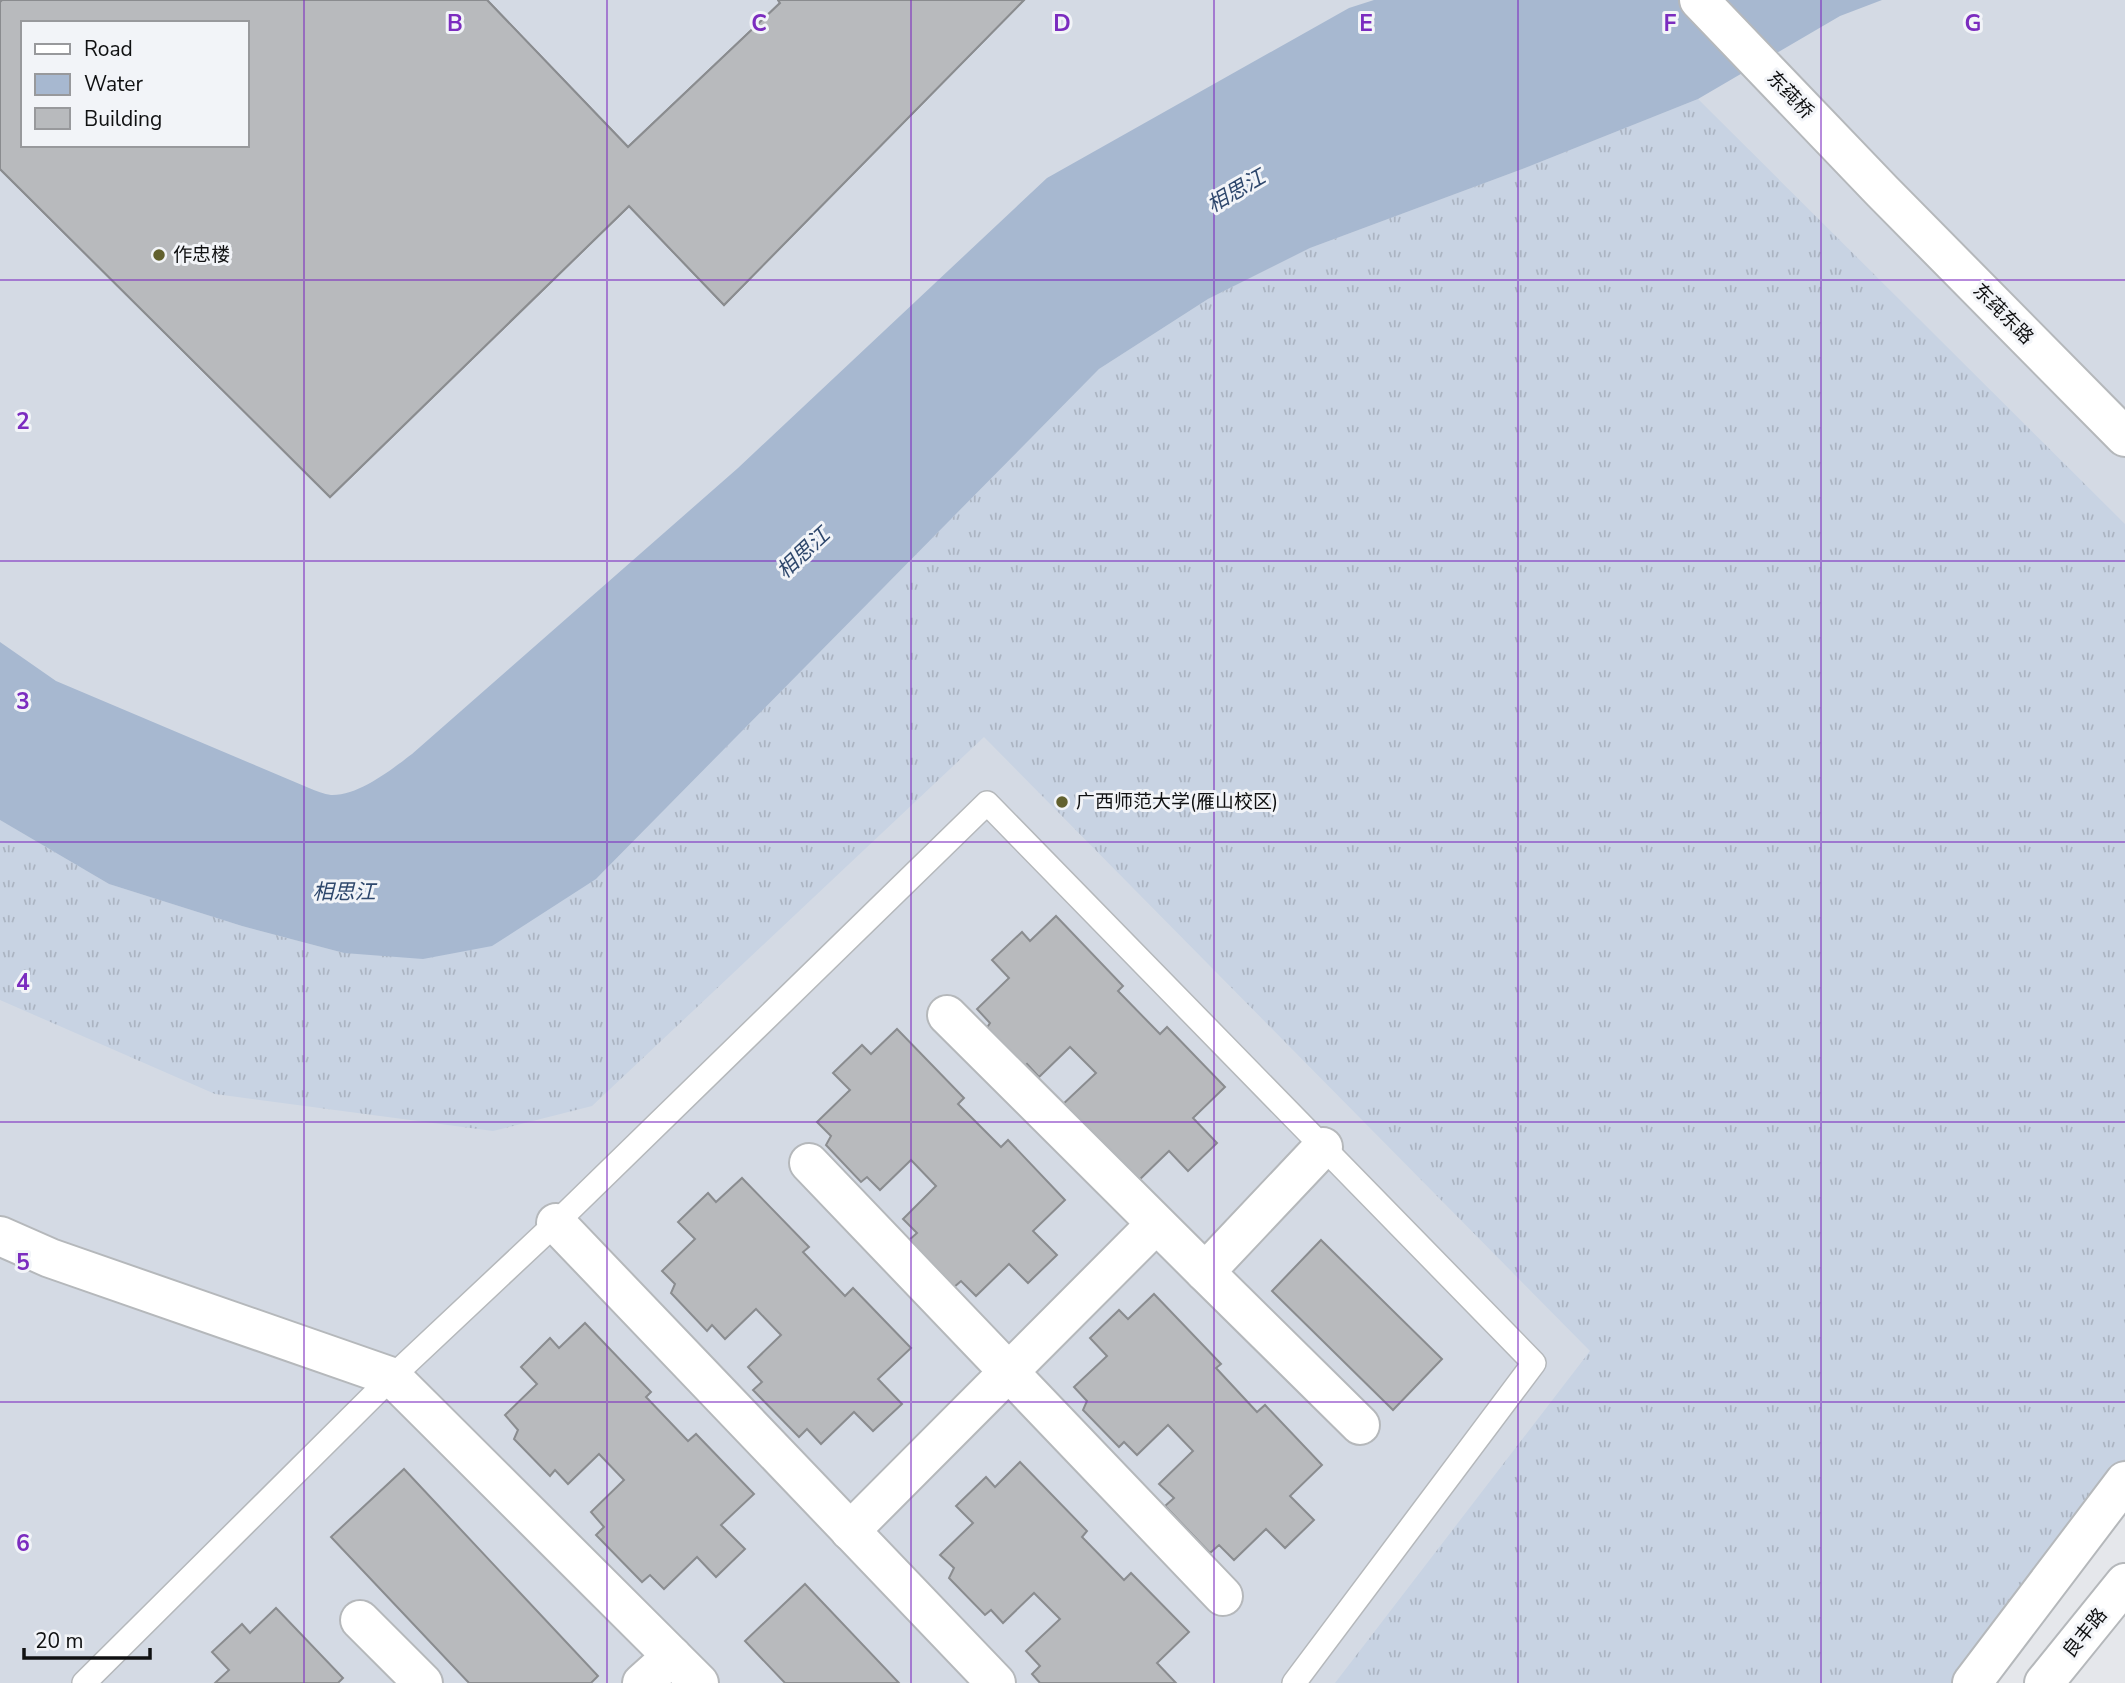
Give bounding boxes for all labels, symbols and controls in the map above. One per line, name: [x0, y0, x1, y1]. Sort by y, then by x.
text: B: [447, 8, 463, 39]
text: C: [751, 8, 767, 39]
text: D: [1053, 8, 1071, 39]
text: E: [1359, 8, 1373, 39]
text: F: [1664, 8, 1677, 39]
text: G: [1965, 8, 1981, 39]
legend: [21, 21, 248, 147]
text: Road: [84, 35, 133, 63]
street label: 东莼桥: [1761, 65, 1819, 125]
text: Water: [84, 70, 143, 98]
text: Building: [84, 105, 162, 133]
water label: 相思江: [1202, 162, 1272, 219]
place label: 作忠楼: [173, 242, 230, 268]
marker: 作忠楼: [151, 247, 167, 263]
street label: 东莼东路: [1967, 278, 2039, 350]
text: 2: [16, 406, 30, 437]
water label: 相思江: [770, 520, 837, 585]
text: 3: [16, 686, 30, 717]
place label: 广西师范大学(雁山校区): [1076, 789, 1278, 815]
marker: 广西师范大学(雁山校区): [1054, 794, 1070, 810]
water label: 相思江: [313, 878, 377, 906]
text: 4: [16, 967, 30, 998]
text: 5: [16, 1247, 30, 1278]
text: 6: [16, 1528, 30, 1559]
street label: 良丰路: [2057, 1603, 2113, 1663]
scale bar: [24, 1616, 150, 1660]
text: 20 m: [35, 1627, 84, 1655]

